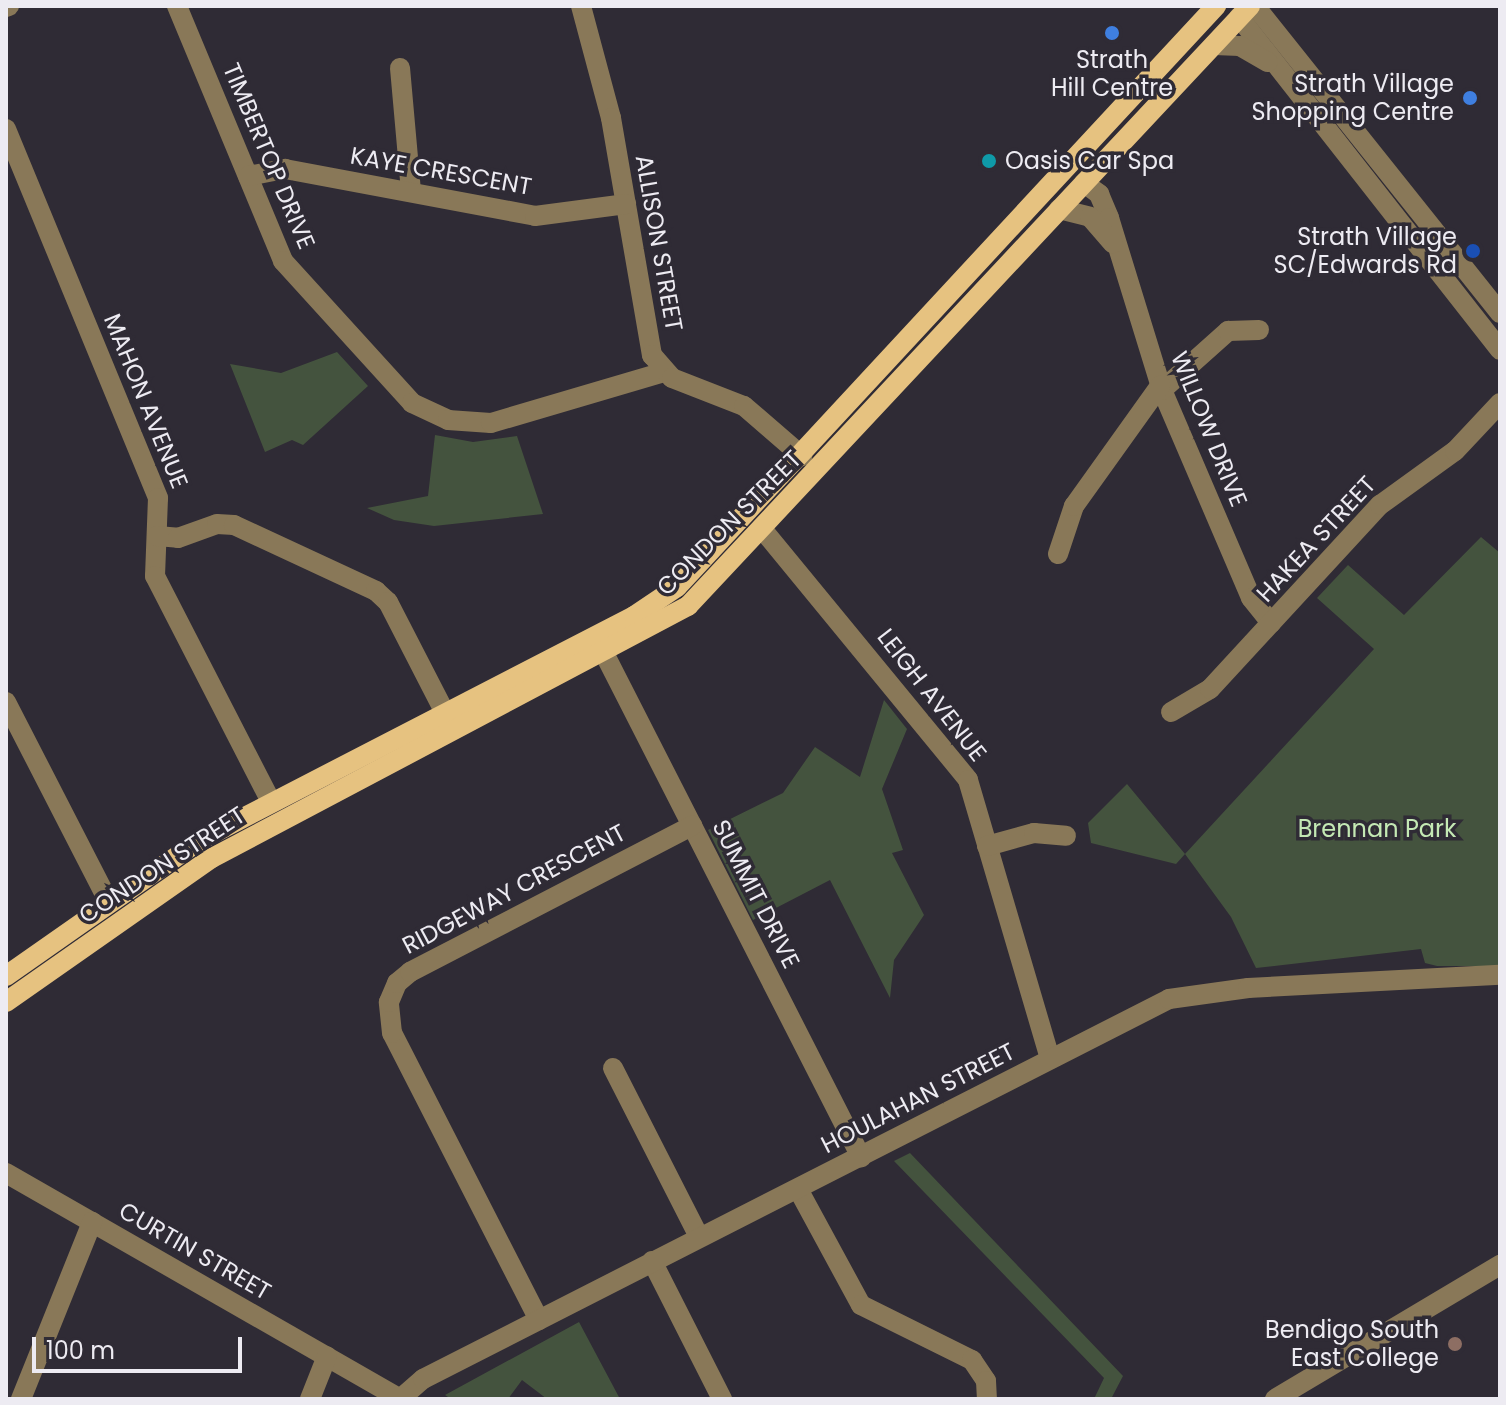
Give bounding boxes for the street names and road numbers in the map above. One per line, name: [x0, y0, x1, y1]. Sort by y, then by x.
street label: TIMBERTOP DRIVE: [217, 59, 321, 253]
street label: KAYE CRESCENT: [348, 141, 534, 201]
street label: ALLISON STREET: [629, 153, 689, 333]
street label: MAHON AVENUE: [98, 310, 194, 492]
street label: WILLOW DRIVE: [1165, 347, 1253, 511]
street label: CONDON STREET: [651, 445, 807, 601]
street label: HAKEA STREET: [1250, 470, 1382, 608]
street label: LEIGH AVENUE: [871, 623, 993, 767]
street label: CONDON STREET: [73, 800, 251, 930]
street label: SUMMIT DRIVE: [706, 815, 806, 973]
street label: RIDGEWAY CRESCENT: [397, 818, 631, 960]
street label: HOULAHAN STREET: [816, 1037, 1020, 1159]
street label: CURTIN STREET: [114, 1196, 276, 1306]

